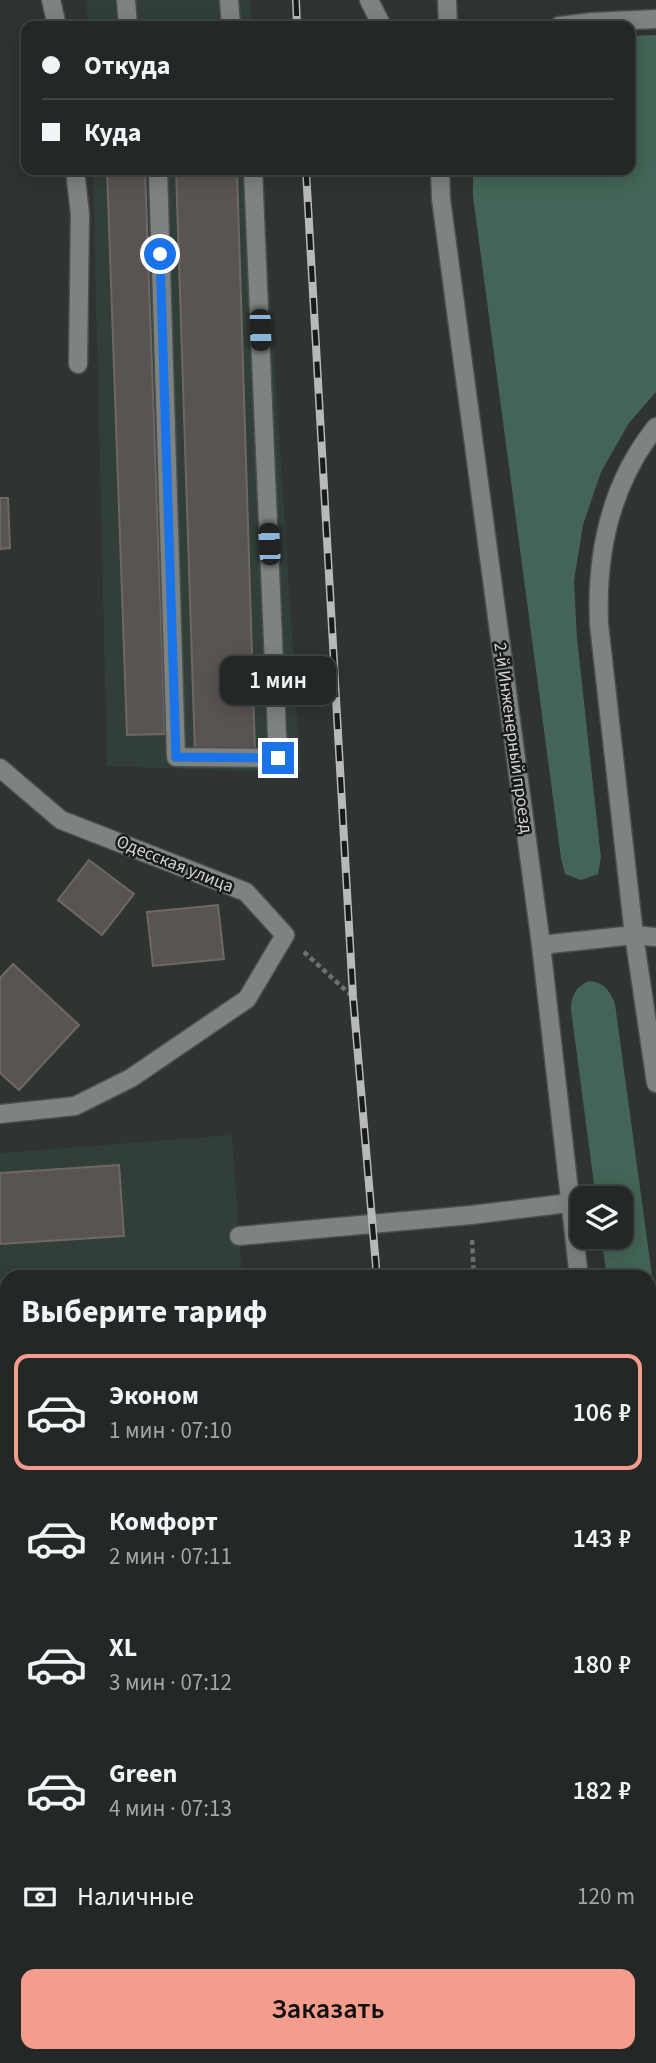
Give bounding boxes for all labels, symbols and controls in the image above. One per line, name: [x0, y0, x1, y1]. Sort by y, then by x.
text: Откуда: [84, 47, 171, 84]
text: Куда: [84, 114, 142, 151]
route start: [144, 238, 176, 270]
car: [249, 309, 272, 351]
car: [258, 522, 281, 566]
street label: 2-й Инженерный проезд: [487, 641, 539, 836]
callout: 1 мин: [220, 656, 336, 706]
text: 1 мин: [249, 664, 307, 697]
route end: [262, 742, 294, 774]
street label: Одесская улица: [113, 829, 237, 899]
map controls: [570, 1186, 633, 1249]
button: layers: [570, 1186, 633, 1249]
text: Выберите тариф: [21, 1289, 268, 1335]
text: Эконом: [109, 1377, 199, 1414]
icon: car: [25, 1381, 88, 1444]
text: 106 ₽: [572, 1394, 631, 1431]
text: 1 мин · 07:10: [109, 1414, 232, 1447]
text: Комфорт: [109, 1503, 218, 1540]
icon: car: [25, 1507, 88, 1570]
text: 143 ₽: [572, 1520, 631, 1557]
text: 2 мин · 07:11: [109, 1540, 232, 1573]
text: XL: [109, 1629, 137, 1666]
icon: car: [25, 1633, 88, 1696]
text: 180 ₽: [572, 1646, 631, 1683]
text: 3 мин · 07:12: [109, 1666, 232, 1699]
text: Green: [109, 1755, 177, 1792]
icon: car: [25, 1759, 88, 1822]
text: 182 ₽: [572, 1772, 631, 1809]
text: 4 мин · 07:13: [109, 1792, 232, 1825]
icon: cash: [21, 1878, 59, 1916]
text: Наличные: [77, 1878, 194, 1915]
text: 120 m: [577, 1880, 635, 1913]
button: Заказать: [21, 1969, 635, 2049]

